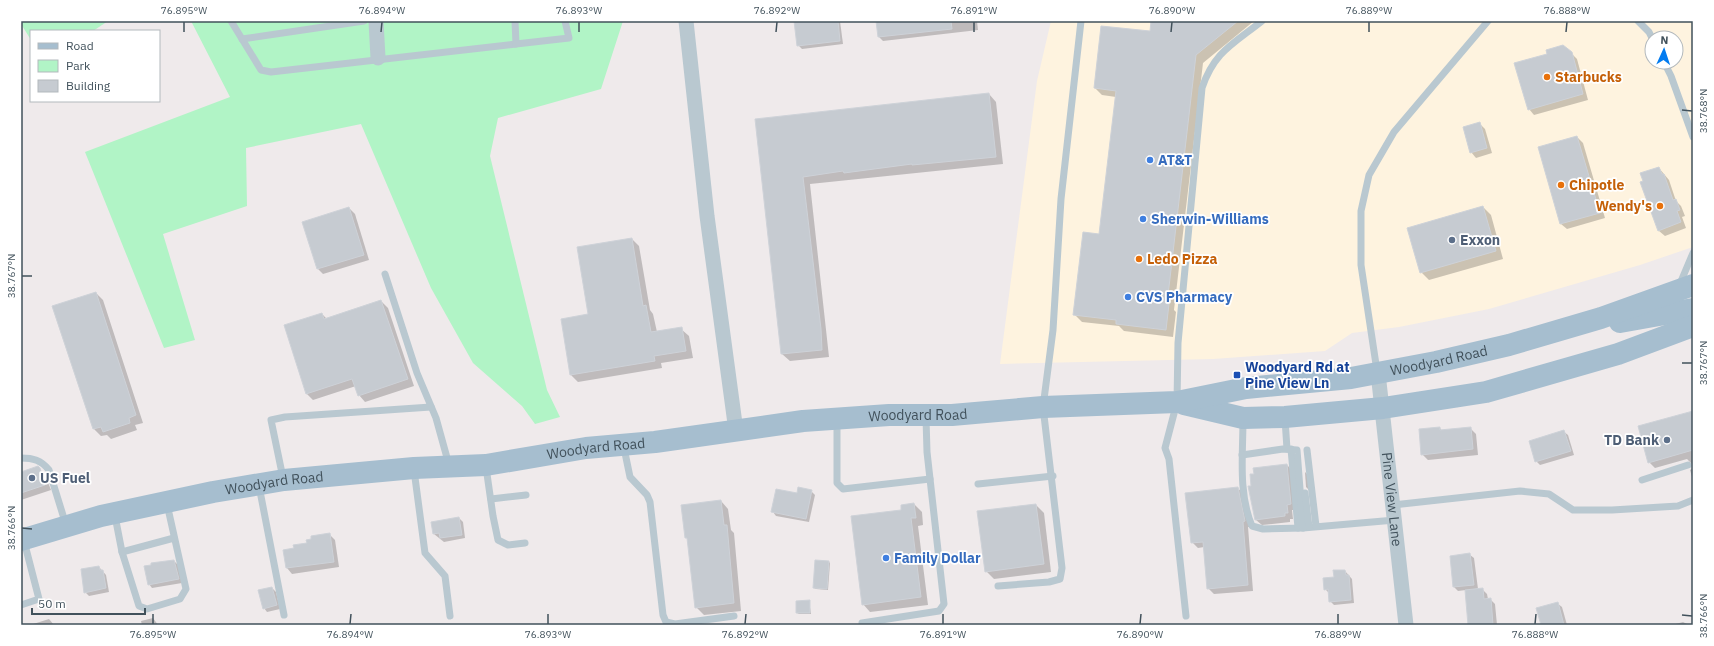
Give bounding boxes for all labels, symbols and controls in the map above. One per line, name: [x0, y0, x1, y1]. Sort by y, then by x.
text: 76.895°W: [161, 4, 207, 17]
text: 76.894°W: [359, 4, 405, 17]
text: 76.893°W: [556, 4, 602, 17]
text: 76.892°W: [754, 4, 800, 17]
text: 76.891°W: [951, 4, 997, 17]
text: 76.890°W: [1149, 4, 1195, 17]
text: 76.889°W: [1346, 4, 1392, 17]
text: 76.888°W: [1544, 4, 1590, 17]
legend: [30, 30, 160, 102]
north arrow: [1644, 30, 1684, 70]
text: N: [1660, 33, 1669, 47]
text: Road: [66, 38, 94, 53]
text: Park: [66, 58, 91, 73]
place label: Starbucks: [1555, 68, 1622, 86]
marker: Starbucks: [1542, 72, 1552, 82]
text: Building: [66, 78, 111, 93]
text: 38.768°N: [1697, 89, 1710, 133]
place label: AT&T: [1158, 151, 1192, 169]
marker: AT&T: [1145, 155, 1155, 165]
place label: Chipotle: [1569, 176, 1624, 194]
marker: Chipotle: [1556, 180, 1566, 190]
place label: Wendy's: [1595, 197, 1652, 215]
marker: Wendy's: [1655, 201, 1665, 211]
place label: Sherwin-Williams: [1151, 210, 1269, 228]
marker: Sherwin-Williams: [1138, 214, 1148, 224]
place label: Exxon: [1460, 231, 1500, 249]
marker: Exxon: [1447, 235, 1457, 245]
place label: Ledo Pizza: [1147, 250, 1218, 268]
text: 38.767°N: [5, 254, 18, 298]
marker: Ledo Pizza: [1134, 254, 1144, 264]
place label: CVS Pharmacy: [1136, 288, 1233, 306]
marker: CVS Pharmacy: [1123, 292, 1133, 302]
street label: Woodyard Road: [1389, 341, 1489, 379]
text: 38.767°N: [1697, 341, 1710, 385]
place label: Woodyard Rd at Pine View Ln: [1245, 358, 1350, 392]
marker: Woodyard Rd at Pine View Ln: [1232, 370, 1242, 380]
street label: Woodyard Road: [868, 405, 968, 425]
place label: TD Bank: [1604, 431, 1660, 449]
street label: Woodyard Road: [545, 434, 646, 464]
marker: TD Bank: [1662, 435, 1672, 445]
street label: Pine View Lane: [1378, 451, 1406, 548]
street label: Woodyard Road: [224, 467, 324, 499]
place label: US Fuel: [40, 469, 90, 487]
marker: US Fuel: [27, 473, 37, 483]
text: 38.766°N: [5, 506, 18, 550]
place label: Family Dollar: [894, 549, 981, 567]
marker: Family Dollar: [881, 553, 891, 563]
scale bar: [32, 590, 145, 616]
text: 38.766°N: [1697, 594, 1710, 638]
text: 50 m: [38, 596, 66, 611]
text: 76.895°W: [130, 628, 176, 641]
text: 76.894°W: [327, 628, 373, 641]
text: 76.893°W: [525, 628, 571, 641]
text: 76.892°W: [722, 628, 768, 641]
text: 76.891°W: [920, 628, 966, 641]
text: 76.890°W: [1117, 628, 1163, 641]
text: 76.889°W: [1315, 628, 1361, 641]
text: 76.888°W: [1512, 628, 1558, 641]

